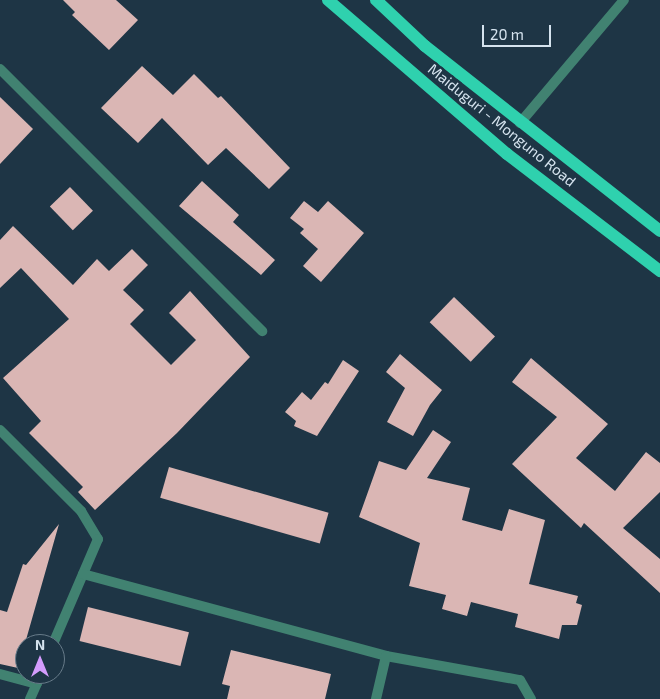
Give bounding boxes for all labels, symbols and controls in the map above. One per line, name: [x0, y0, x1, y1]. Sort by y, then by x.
scale bar: [485, 15, 554, 47]
text: 20 m: [490, 25, 524, 43]
street label: Maiduguri - Monguno Road: [425, 60, 579, 190]
north arrow: [15, 634, 65, 684]
text: N: [35, 636, 45, 653]

